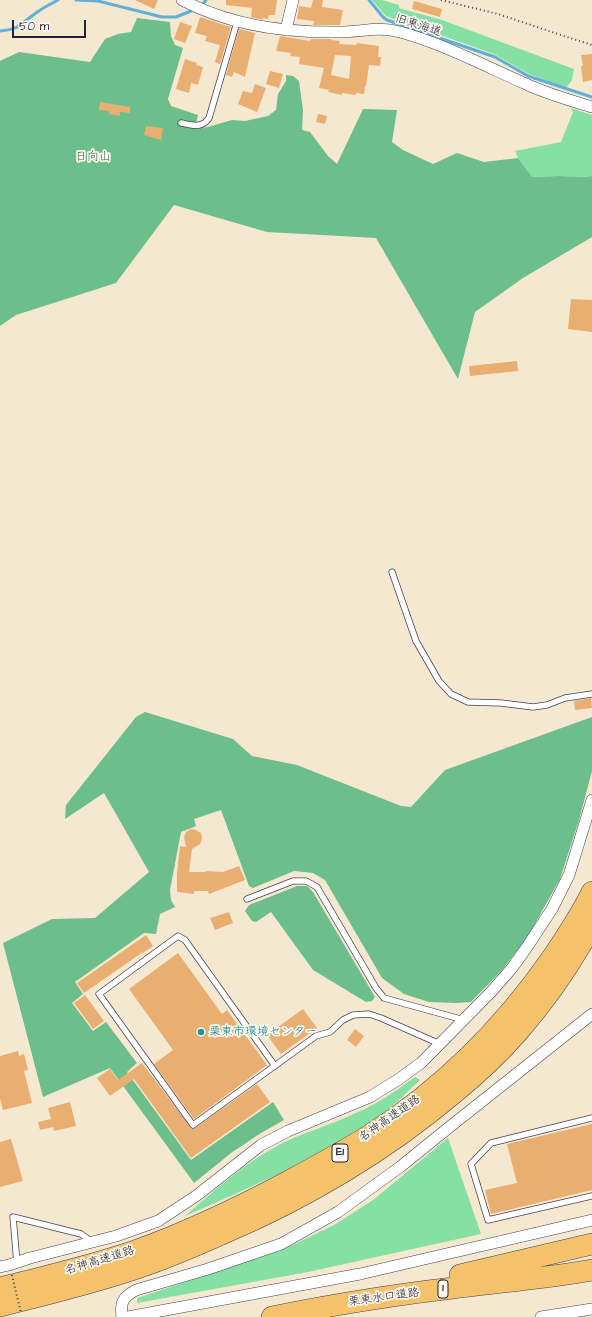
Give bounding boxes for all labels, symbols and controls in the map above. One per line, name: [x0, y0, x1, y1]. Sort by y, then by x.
scale bar: [14, 12, 88, 38]
street label: 旧東海道: [393, 12, 443, 40]
text: 50 m: [19, 18, 49, 35]
park label: 日向山: [75, 150, 111, 164]
place label: 栗東市環境センター: [209, 1025, 317, 1039]
marker: 栗東市環境センター: [196, 1027, 206, 1037]
street label: 名神高速道路: [356, 1092, 424, 1146]
road number: E1: [332, 1144, 348, 1162]
street label: 名神高速道路: [63, 1244, 137, 1278]
road number: 1: [438, 1280, 448, 1298]
street label: 栗東水口道路: [347, 1286, 421, 1310]

